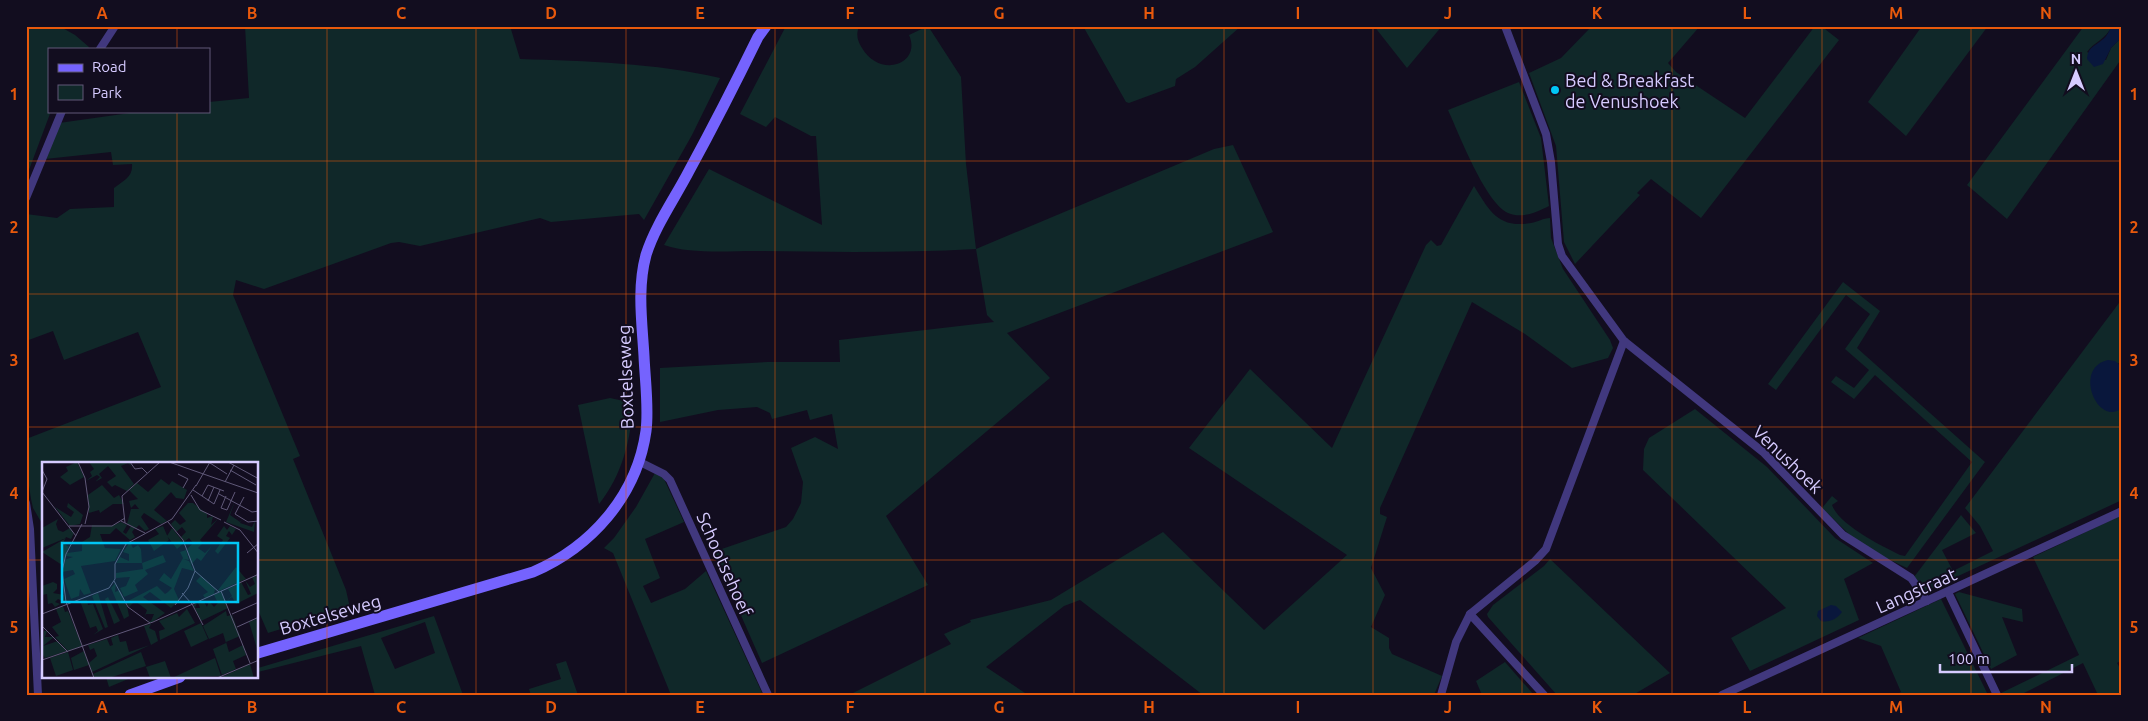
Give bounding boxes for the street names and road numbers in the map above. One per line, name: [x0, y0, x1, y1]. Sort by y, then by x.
street label: Boxtelseweg: [613, 324, 637, 430]
street label: Venushoek: [1749, 421, 1827, 497]
street label: Schootsehoef: [693, 509, 757, 619]
street label: Langstraat: [1873, 563, 1959, 617]
street label: Boxtelseweg: [277, 590, 383, 638]

